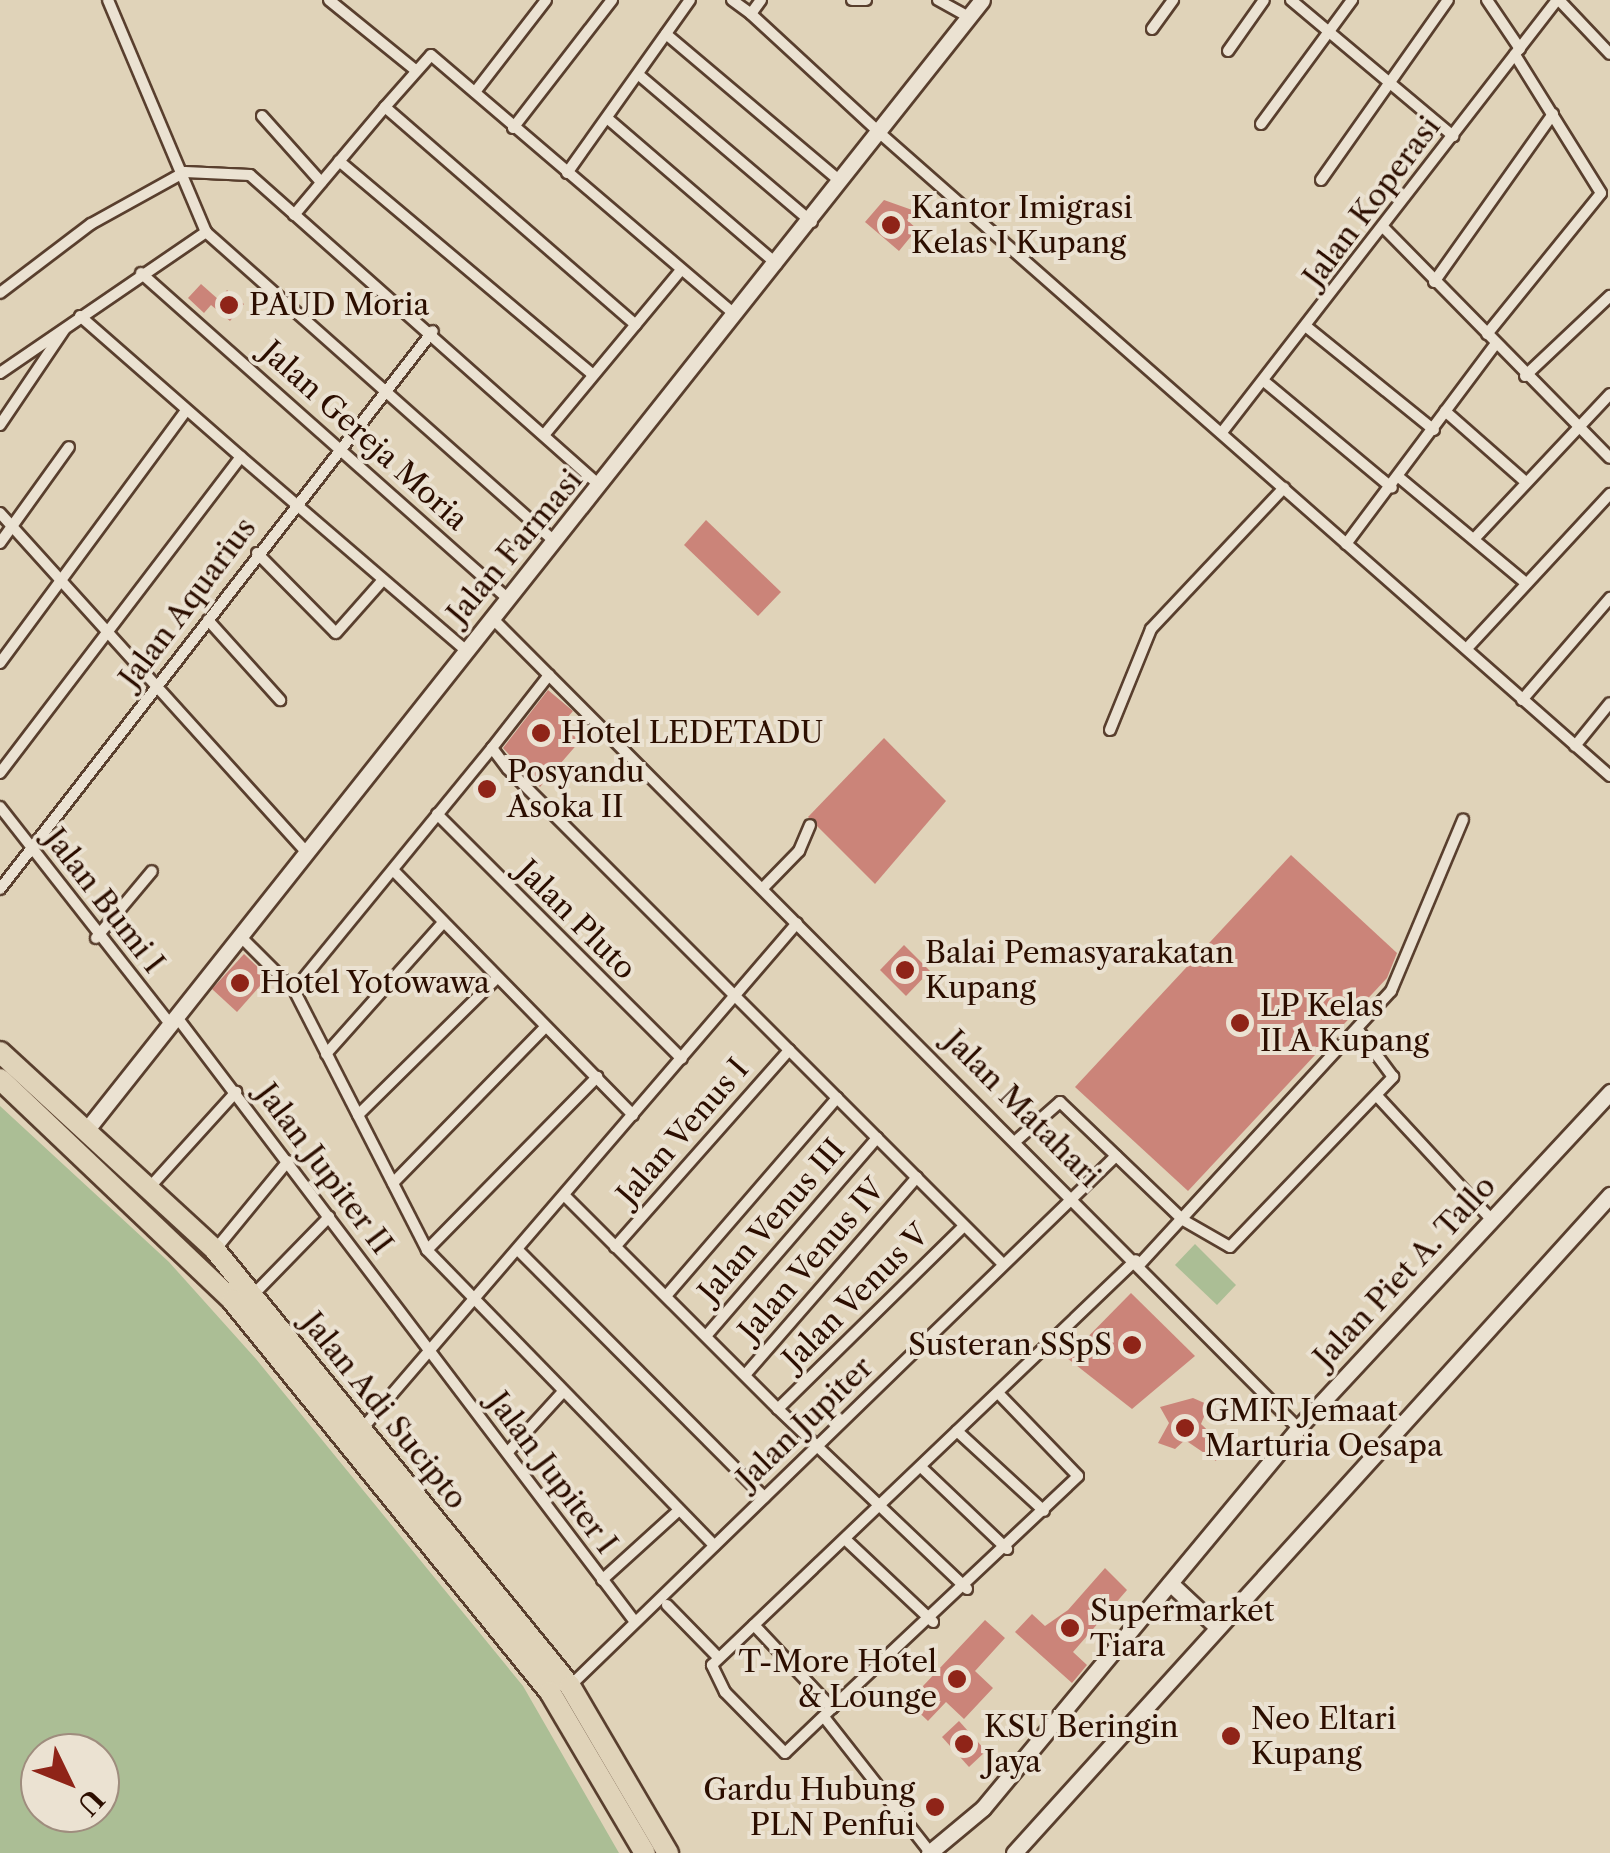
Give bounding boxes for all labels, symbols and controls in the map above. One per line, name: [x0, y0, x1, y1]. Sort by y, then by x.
street label: Jalan Koperasi: [1296, 110, 1448, 294]
place label: Kantor Imigrasi Kelas I Kupang: [911, 190, 1133, 260]
marker: Kantor Imigrasi Kelas I Kupang: [880, 214, 902, 236]
place label: PAUD Moria: [249, 287, 429, 323]
marker: PAUD Moria: [218, 294, 240, 316]
street label: Jalan Gereja Moria: [253, 334, 475, 538]
street label: Jalan Farmasi: [440, 463, 590, 631]
street label: Jalan Aquarius: [112, 510, 264, 696]
place label: Hotel LEDETADU: [561, 715, 823, 751]
marker: Hotel LEDETADU: [530, 722, 552, 744]
place label: Posyandu Asoka II: [507, 754, 645, 824]
marker: Posyandu Asoka II: [476, 778, 498, 800]
street label: Jalan Bumi I: [36, 822, 172, 980]
street label: Jalan Pluto: [509, 853, 643, 987]
place label: Balai Pemasyarakatan Kupang: [925, 935, 1234, 1006]
marker: Balai Pemasyarakatan Kupang: [894, 959, 916, 981]
place label: Hotel Yotowawa: [260, 965, 491, 1001]
marker: Hotel Yotowawa: [229, 972, 251, 994]
place label: LP Kelas II A Kupang: [1260, 988, 1432, 1058]
marker: LP Kelas II A Kupang: [1229, 1012, 1251, 1034]
street label: Jalan Matahari: [936, 1023, 1108, 1195]
street label: Jalan Venus I: [609, 1051, 757, 1213]
street label: Jalan Jupiter II: [248, 1076, 400, 1262]
street label: Jalan Venus III: [691, 1132, 853, 1310]
street label: Jalan Piet A. Tallo: [1306, 1168, 1504, 1376]
street label: Jalan Venus IV: [731, 1171, 893, 1349]
street label: Jalan Venus V: [775, 1216, 937, 1378]
street label: Jalan Adi Sucipto: [293, 1305, 475, 1517]
place label: Susteran SSpS: [908, 1327, 1112, 1363]
marker: Susteran SSpS: [1121, 1334, 1143, 1356]
street label: Jalan Jupiter: [730, 1350, 880, 1496]
street label: Jalan Jupiter I: [479, 1385, 625, 1561]
place label: GMIT Jemaat Marturia Oesapa: [1205, 1393, 1443, 1464]
marker: GMIT Jemaat Marturia Oesapa: [1174, 1417, 1196, 1439]
place label: Supermarket Tiara: [1090, 1593, 1274, 1664]
marker: Supermarket Tiara: [1059, 1617, 1081, 1639]
place label: T-More Hotel & Lounge: [739, 1644, 937, 1714]
marker: T-More Hotel & Lounge: [946, 1668, 968, 1690]
place label: Neo Eltari Kupang: [1251, 1701, 1396, 1772]
place label: KSU Beringin Jaya: [984, 1709, 1179, 1780]
marker: Neo Eltari Kupang: [1220, 1725, 1242, 1747]
north arrow: [20, 1733, 120, 1833]
marker: KSU Beringin Jaya: [953, 1733, 975, 1755]
place label: Gardu Hubung PLN Penfui: [703, 1772, 915, 1842]
text: U: [70, 1782, 111, 1822]
marker: Gardu Hubung PLN Penfui: [924, 1796, 946, 1818]

